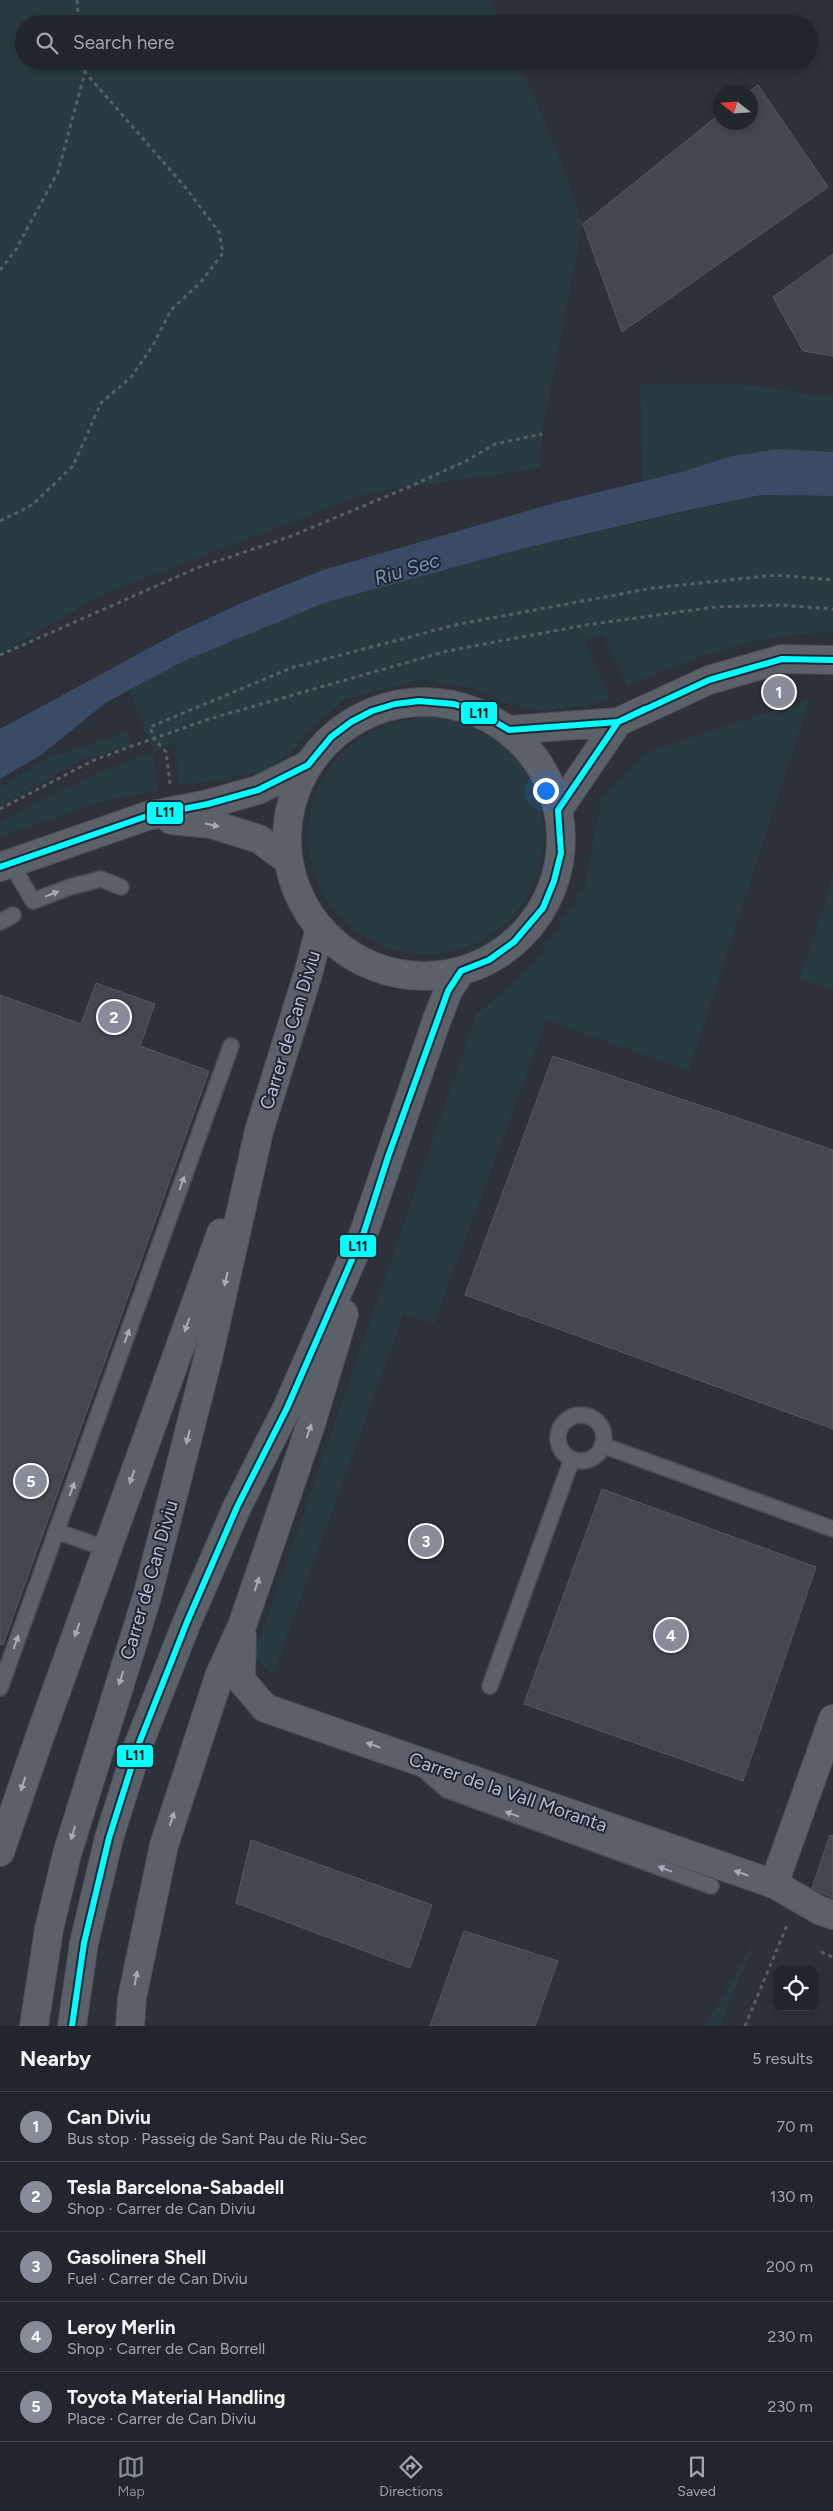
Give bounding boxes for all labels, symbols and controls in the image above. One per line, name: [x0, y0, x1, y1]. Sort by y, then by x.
search box: [15, 15, 818, 70]
icon: search: [33, 29, 61, 57]
text: Search here: [73, 31, 175, 54]
north arrow: [713, 85, 758, 130]
water label: Riu Sec: [371, 548, 443, 590]
pin: 1: [763, 673, 795, 711]
line badge: L11: [460, 701, 498, 725]
text: L11: [469, 705, 489, 722]
your location: [533, 778, 559, 804]
line badge: L11: [146, 801, 184, 825]
text: L11: [155, 804, 175, 821]
one-way arrow: [205, 821, 220, 829]
one-way arrow: [45, 890, 60, 898]
street label: Carrer de Can Diviu: [255, 948, 325, 1112]
pin: 2: [98, 998, 130, 1036]
one-way arrow: [178, 1175, 186, 1190]
line badge: L11: [339, 1234, 377, 1258]
text: L11: [348, 1238, 368, 1255]
one-way arrow: [222, 1272, 230, 1287]
one-way arrow: [183, 1317, 190, 1332]
one-way arrow: [123, 1328, 131, 1343]
one-way arrow: [306, 1423, 313, 1438]
one-way arrow: [183, 1430, 191, 1445]
pin: 5: [15, 1462, 47, 1500]
one-way arrow: [128, 1470, 135, 1485]
one-way arrow: [68, 1481, 76, 1496]
street label: Carrer de Can Diviu: [115, 1498, 183, 1662]
pin: 3: [410, 1522, 442, 1560]
one-way arrow: [253, 1577, 261, 1592]
pin: 4: [655, 1616, 687, 1654]
one-way arrow: [73, 1623, 80, 1638]
one-way arrow: [13, 1634, 21, 1649]
one-way arrow: [117, 1671, 125, 1686]
one-way arrow: [365, 1741, 380, 1748]
line badge: L11: [116, 1744, 154, 1768]
text: L11: [125, 1747, 145, 1764]
street label: Carrer de la Vall Moranta: [406, 1747, 610, 1837]
one-way arrow: [19, 1776, 26, 1791]
one-way arrow: [504, 1810, 519, 1818]
one-way arrow: [169, 1812, 177, 1827]
one-way arrow: [69, 1826, 76, 1841]
one-way arrow: [657, 1865, 672, 1873]
one-way arrow: [733, 1869, 748, 1877]
map controls: [773, 1966, 818, 2011]
button: locate: [773, 1966, 818, 2011]
one-way arrow: [133, 1969, 141, 1985]
text: Nearby: [20, 2046, 91, 2071]
text: 5 results: [752, 2049, 813, 2068]
text: Can Diviu: [67, 2106, 151, 2129]
text: 1: [33, 2117, 39, 2136]
text: 70 m: [777, 2117, 813, 2136]
text: Bus stop · Passeig de Sant Pau de Riu-Sec: [67, 2129, 367, 2148]
text: Tesla Barcelona-Sabadell: [67, 2176, 284, 2199]
text: 2: [31, 2187, 41, 2206]
text: 130 m: [770, 2187, 813, 2206]
text: Shop · Carrer de Can Diviu: [67, 2199, 255, 2218]
text: Gasolinera Shell: [67, 2246, 206, 2269]
text: 3: [32, 2257, 40, 2276]
text: 200 m: [766, 2257, 813, 2276]
text: Fuel · Carrer de Can Diviu: [67, 2269, 248, 2288]
text: Leroy Merlin: [67, 2316, 175, 2339]
text: 4: [31, 2327, 41, 2346]
text: 230 m: [768, 2327, 813, 2346]
text: Shop · Carrer de Can Borrell: [67, 2339, 265, 2358]
text: Toyota Material Handling: [67, 2386, 286, 2409]
text: 5: [31, 2397, 41, 2416]
text: 230 m: [768, 2397, 813, 2416]
text: Place · Carrer de Can Diviu: [67, 2409, 256, 2428]
tab: Map: [117, 2453, 145, 2500]
tab: Directions: [379, 2453, 443, 2500]
tab: Saved: [677, 2453, 716, 2500]

